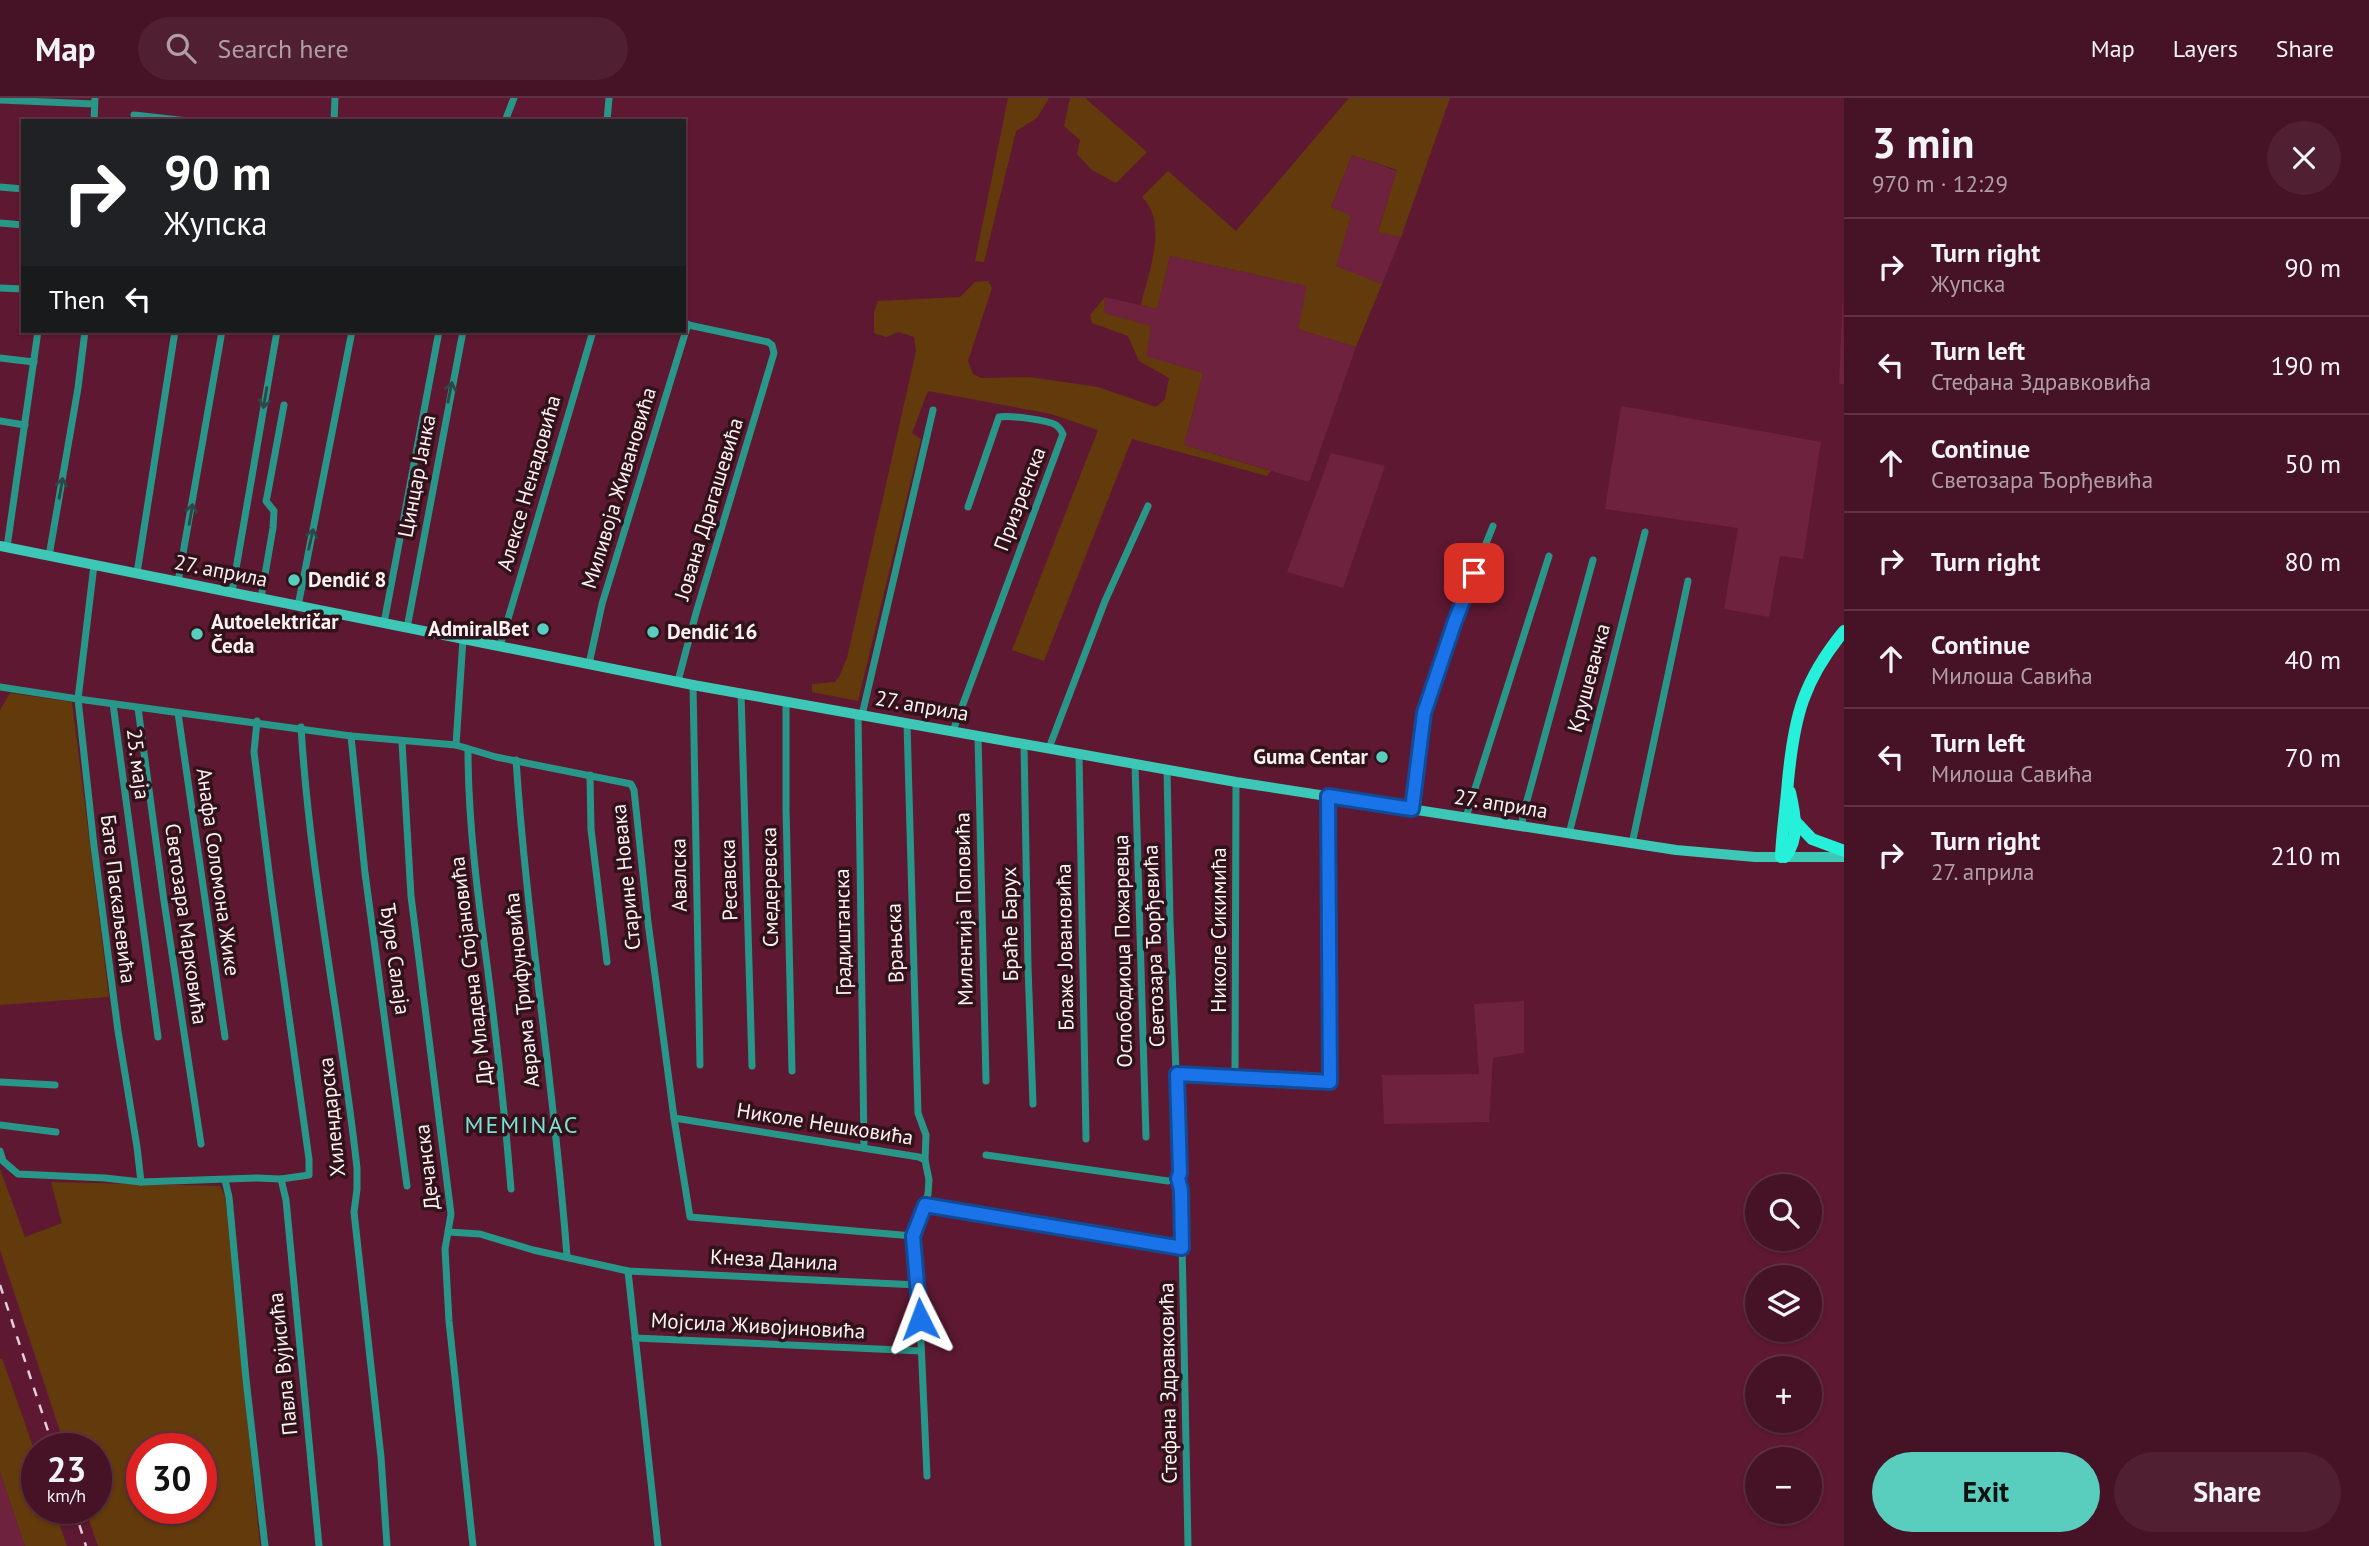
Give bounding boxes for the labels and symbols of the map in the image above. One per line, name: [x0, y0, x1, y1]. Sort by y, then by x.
one-way arrow: [444, 381, 457, 404]
street label: Миливоја Живановића: [575, 384, 662, 592]
one-way arrow: [258, 386, 271, 409]
street label: Алексе Ненадовића: [491, 392, 567, 574]
street label: Цинцар Јанка: [391, 412, 442, 540]
street label: Јована Драгашевића: [668, 415, 749, 604]
street label: Призренска: [987, 443, 1052, 555]
one-way arrow: [55, 477, 68, 500]
one-way arrow: [185, 503, 198, 526]
one-way arrow: [305, 528, 318, 551]
pin: [1444, 543, 1504, 603]
street label: 27. априла: [172, 548, 270, 593]
place label: Dendić 8: [308, 566, 386, 593]
marker: Dendić 8: [286, 572, 302, 588]
place label: Autoelektričar Čeda: [211, 608, 339, 659]
place label: AdmiralBet: [428, 615, 530, 642]
place label: Dendić 16: [667, 618, 757, 645]
marker: AdmiralBet: [535, 621, 551, 637]
street label: Крушевачка: [1561, 621, 1616, 735]
marker: Dendić 16: [645, 624, 661, 640]
marker: Autoelektričar Čeda: [189, 626, 205, 642]
street label: 27. априла: [873, 684, 971, 727]
street label: 25. маја: [121, 727, 156, 801]
place label: Guma Centar: [1253, 743, 1369, 770]
marker: Guma Centar: [1374, 749, 1390, 765]
street label: Анафа Соломона Жике: [191, 766, 246, 978]
street label: 27. априла: [1452, 783, 1550, 824]
street label: Старине Новака: [604, 803, 647, 951]
street label: Милентија Поповића: [948, 812, 979, 1006]
street label: Бате Паскаљевића: [95, 813, 142, 985]
street label: Светозара Марковића: [159, 822, 214, 1026]
street label: Смедеревска: [755, 827, 784, 947]
street label: Ослободиоца Пожаревца: [1107, 834, 1138, 1068]
street label: Авалска: [664, 838, 693, 912]
street label: Ресавска: [714, 839, 743, 921]
street label: Светозара Ђорђевића: [1136, 844, 1171, 1048]
street label: Николе Сикимића: [1205, 847, 1232, 1013]
street label: Др Младена Стојановића: [443, 855, 498, 1087]
street label: Блаже Јовановића: [1050, 863, 1079, 1031]
street label: Браће Барух: [995, 866, 1024, 982]
street label: Градиштанска: [828, 868, 857, 996]
street label: Аврама Трифуновића: [498, 891, 545, 1089]
street label: Ђуре Салаја: [374, 902, 417, 1016]
street label: Врањска: [880, 903, 909, 983]
street label: Хилендарска: [312, 1056, 351, 1178]
street label: Николе Нешковића: [735, 1096, 915, 1151]
district label: MEMINAC: [464, 1109, 580, 1140]
street label: Дечанска: [408, 1123, 445, 1211]
street label: Кнеза Данила: [710, 1243, 839, 1276]
position arrow: [883, 1282, 957, 1356]
street label: Стефана Здравковића: [1152, 1282, 1183, 1484]
street label: Павла Вујисића: [262, 1291, 303, 1437]
street label: Мојсила Живојиновића: [650, 1306, 866, 1345]
speed limit sign: 30: [126, 1433, 217, 1524]

